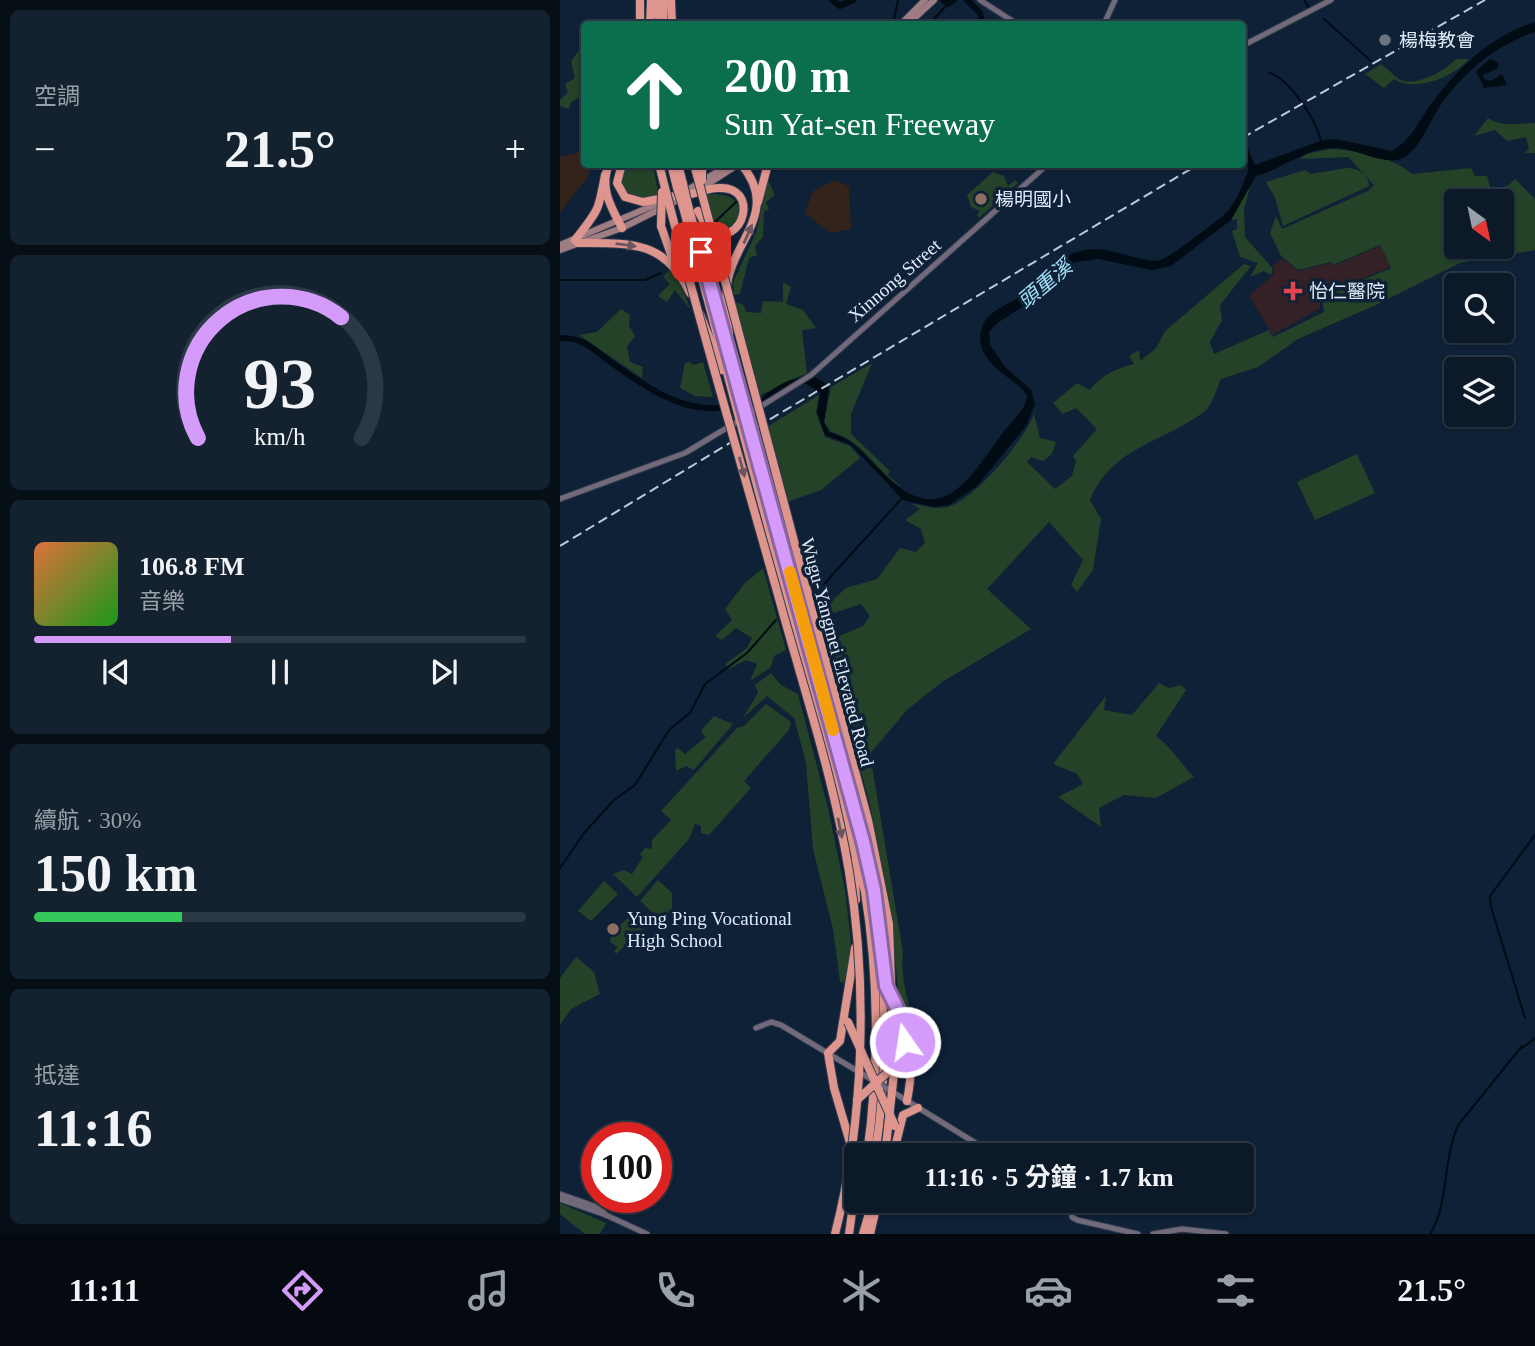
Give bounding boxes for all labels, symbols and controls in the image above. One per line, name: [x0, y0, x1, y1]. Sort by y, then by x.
place label: 楊梅教會: [1399, 30, 1475, 51]
marker: 楊梅教會: [1377, 32, 1393, 48]
text: 200 m: [724, 48, 851, 103]
icon: ahead: [609, 49, 700, 140]
text: 空調: [34, 84, 80, 109]
text: Sun Yat-sen Freeway: [724, 106, 995, 142]
text: 21.5°: [224, 121, 336, 178]
text: −: [34, 128, 55, 170]
text: +: [505, 128, 526, 170]
place label: 楊明國小: [995, 189, 1071, 210]
north arrow: [1444, 189, 1514, 259]
map controls: [1444, 189, 1514, 427]
marker: 楊明國小: [973, 191, 989, 207]
pin: [671, 222, 731, 282]
one-way arrow: [742, 224, 754, 244]
icon: arrive: [682, 233, 720, 271]
street label: Xinnong Street: [844, 234, 945, 326]
one-way arrow: [615, 239, 637, 250]
water label: 頭重溪: [1013, 253, 1079, 313]
button: search: [1444, 273, 1514, 343]
marker: 怡仁醫院: [1283, 281, 1303, 301]
place label: 怡仁醫院: [1309, 281, 1385, 302]
text: 93: [244, 344, 316, 425]
button: layers: [1444, 357, 1514, 427]
text: km/h: [254, 423, 306, 450]
one-way arrow: [738, 456, 748, 477]
street label: Wugu-Yangmei Elevated Road: [797, 536, 878, 769]
text: 106.8 FM: [139, 552, 244, 581]
text: 音樂: [139, 589, 185, 614]
icon: previous: [97, 653, 135, 691]
icon: pause: [261, 653, 299, 691]
icon: next: [425, 653, 463, 691]
text: 續航 · 30%: [34, 808, 141, 833]
one-way arrow: [835, 817, 846, 839]
text: 150 km: [34, 845, 197, 902]
place label: Yung Ping Vocational High School: [627, 908, 792, 951]
marker: Yung Ping Vocational High School: [605, 921, 621, 937]
position arrow: [868, 1005, 942, 1079]
text: 抵達: [34, 1063, 80, 1088]
text: 11:16: [34, 1100, 152, 1157]
speed limit sign: 100: [581, 1122, 672, 1213]
text: 11:16 · 5 分鐘 · 1.7 km: [924, 1163, 1174, 1192]
icon: directions: [278, 1266, 327, 1315]
icon: music: [464, 1266, 513, 1315]
icon: phone: [651, 1266, 700, 1315]
icon: climate: [837, 1266, 886, 1315]
icon: car: [1024, 1266, 1073, 1315]
icon: filters: [1211, 1266, 1260, 1315]
text: 11:11: [69, 1272, 140, 1308]
text: 21.5°: [1397, 1272, 1466, 1308]

